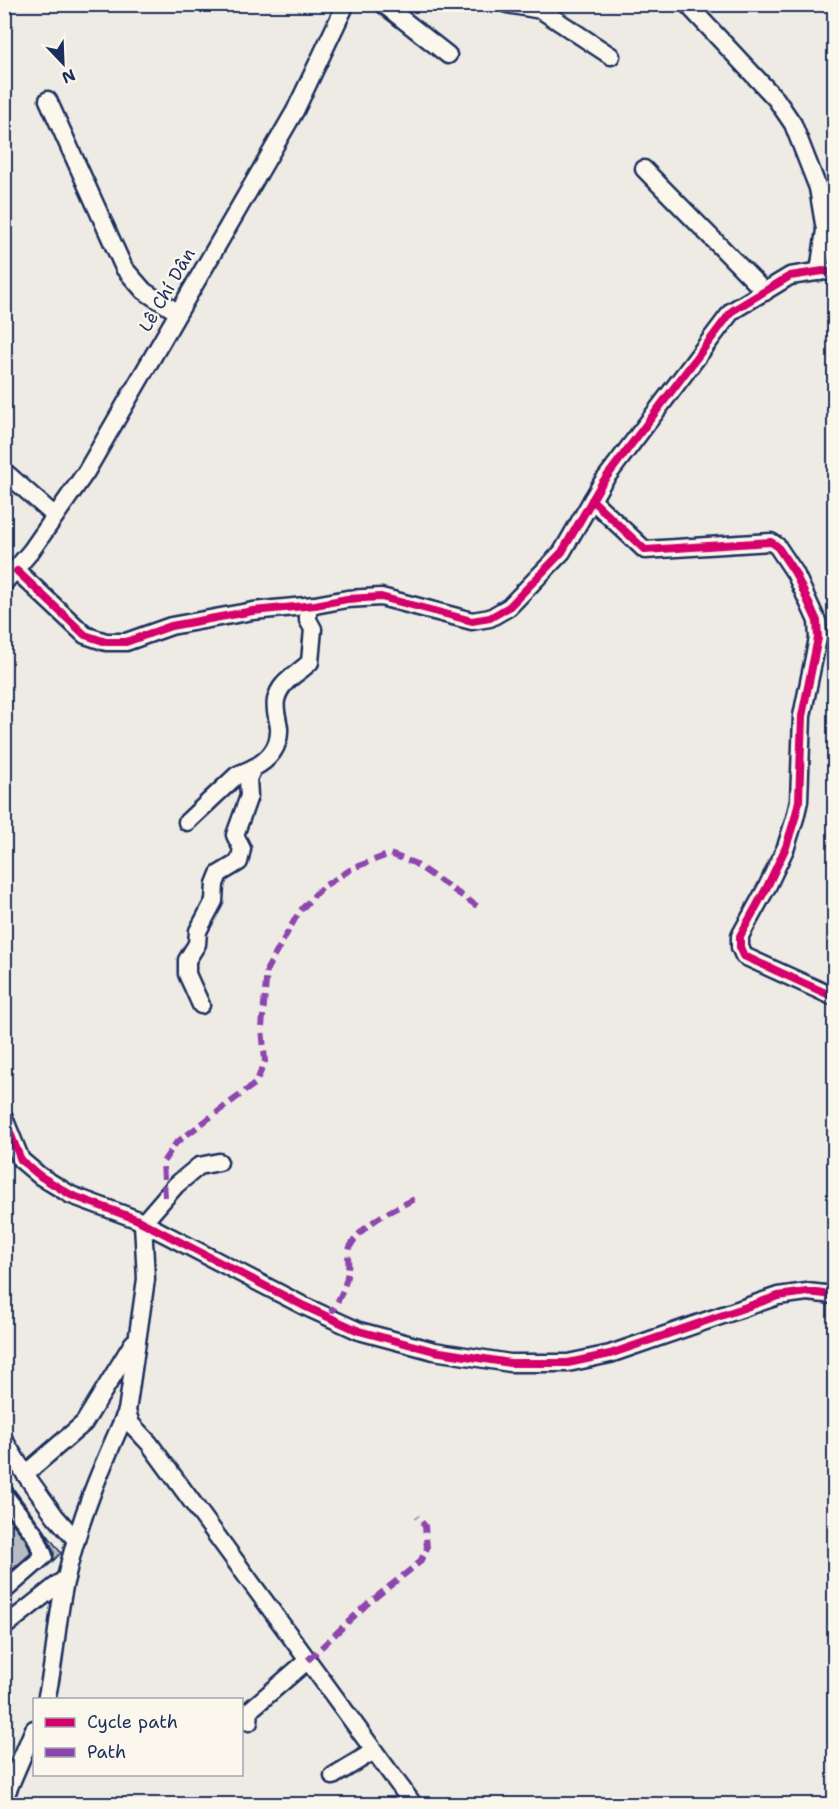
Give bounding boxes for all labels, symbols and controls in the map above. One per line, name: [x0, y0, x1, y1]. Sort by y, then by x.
north arrow: [33, 33, 93, 93]
text: N: [59, 64, 79, 88]
street label: Lê Chí Dân: [133, 244, 201, 336]
legend: [33, 1698, 243, 1776]
text: Cycle path: [87, 1710, 178, 1734]
text: Path: [87, 1740, 126, 1764]

